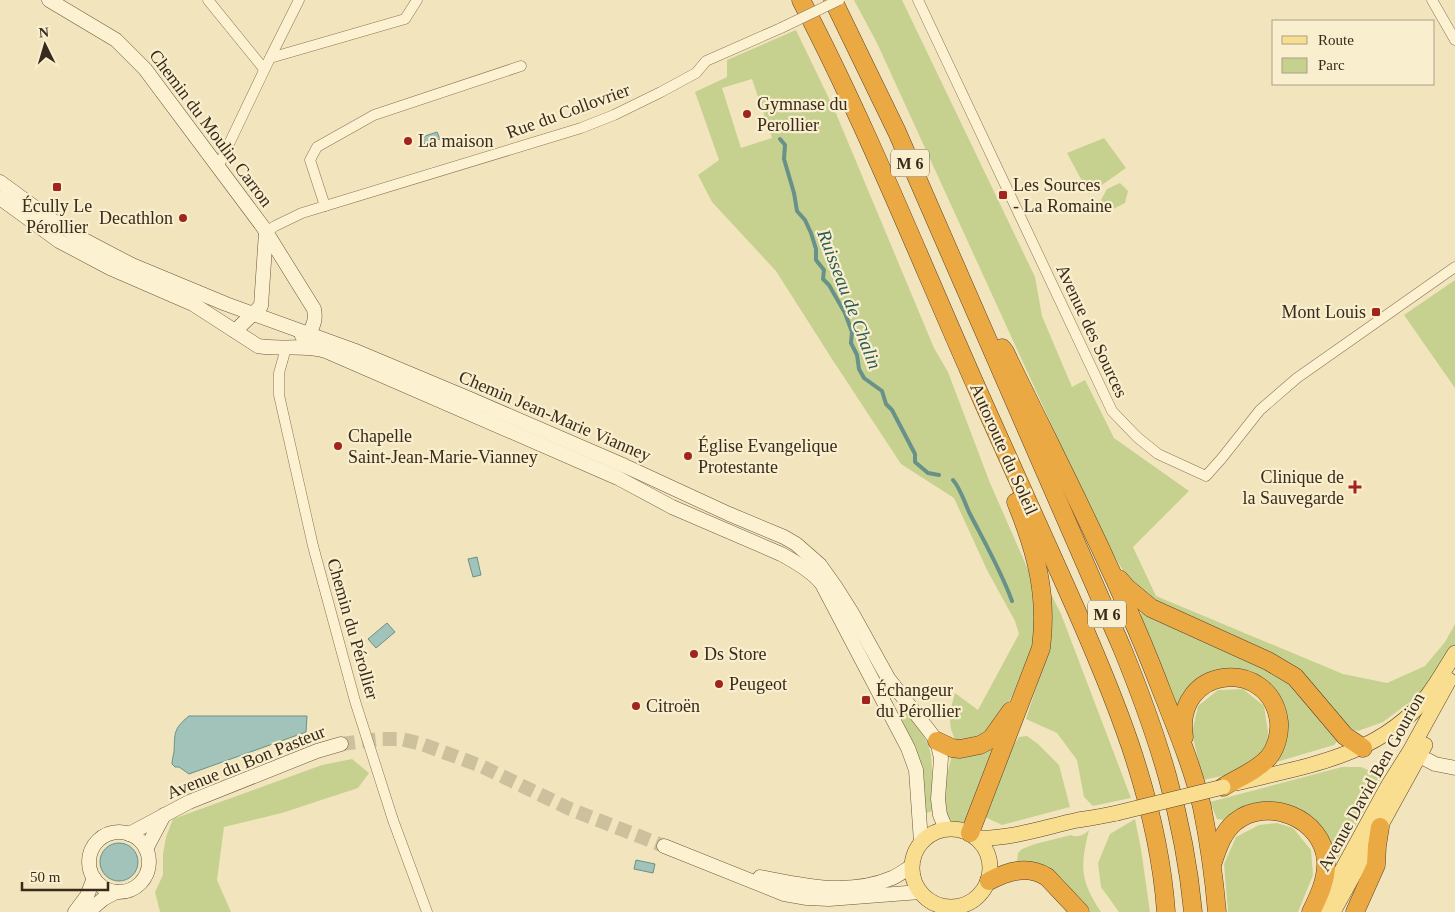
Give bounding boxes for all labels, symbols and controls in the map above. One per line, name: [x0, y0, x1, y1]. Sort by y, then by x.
north arrow: [20, 20, 70, 70]
legend: [1272, 20, 1435, 85]
text: N: [38, 25, 50, 40]
text: Route: [1318, 32, 1354, 48]
street label: Chemin du Moulin Carron: [145, 46, 277, 210]
text: Parc: [1318, 57, 1345, 73]
street label: Rue du Collovrier: [504, 79, 632, 143]
place label: Gymnase du Perollier: [757, 94, 847, 135]
marker: Gymnase du Perollier: [741, 108, 753, 120]
place label: La maison: [418, 131, 493, 151]
marker: La maison: [402, 135, 414, 147]
road number: M 6: [891, 150, 929, 177]
place label: Les Sources - La Romaine: [1013, 175, 1112, 216]
marker: Écully Le Pérollier: [51, 181, 63, 193]
marker: Les Sources - La Romaine: [997, 189, 1009, 201]
place label: Écully Le Pérollier: [22, 195, 92, 237]
place label: Decathlon: [99, 208, 173, 228]
marker: Decathlon: [177, 212, 189, 224]
water label: Ruisseau de Chalin: [813, 225, 886, 372]
street label: Avenue des Sources: [1052, 261, 1132, 401]
place label: Mont Louis: [1281, 302, 1366, 322]
marker: Mont Louis: [1370, 306, 1382, 318]
street label: Chemin Jean-Marie Vianney: [456, 366, 654, 466]
street label: Autoroute du Soleil: [966, 380, 1042, 518]
place label: Chapelle Saint-Jean-Marie-Vianney: [348, 426, 538, 467]
place label: Église Evangelique Protestante: [698, 435, 837, 477]
marker: Chapelle Saint-Jean-Marie-Vianney: [332, 440, 344, 452]
marker: Église Evangelique Protestante: [682, 450, 694, 462]
place label: Clinique de la Sauvegarde: [1243, 467, 1344, 508]
marker: Clinique de la Sauvegarde: [1348, 480, 1362, 494]
street label: Chemin du Pérollier: [323, 556, 383, 702]
road number: M 6: [1088, 600, 1126, 628]
place label: Ds Store: [704, 644, 767, 664]
marker: Ds Store: [688, 648, 700, 660]
place label: Peugeot: [729, 674, 787, 694]
marker: Peugeot: [713, 678, 725, 690]
place label: Échangeur du Pérollier: [876, 679, 960, 721]
street label: Avenue David Ben Gourion: [1314, 689, 1428, 875]
marker: Échangeur du Pérollier: [860, 694, 872, 706]
place label: Citroën: [646, 696, 700, 716]
marker: Citroën: [630, 700, 642, 712]
street label: Avenue du Bon Pasteur: [164, 721, 328, 803]
scale bar: [22, 860, 109, 892]
text: 50 m: [30, 869, 61, 885]

